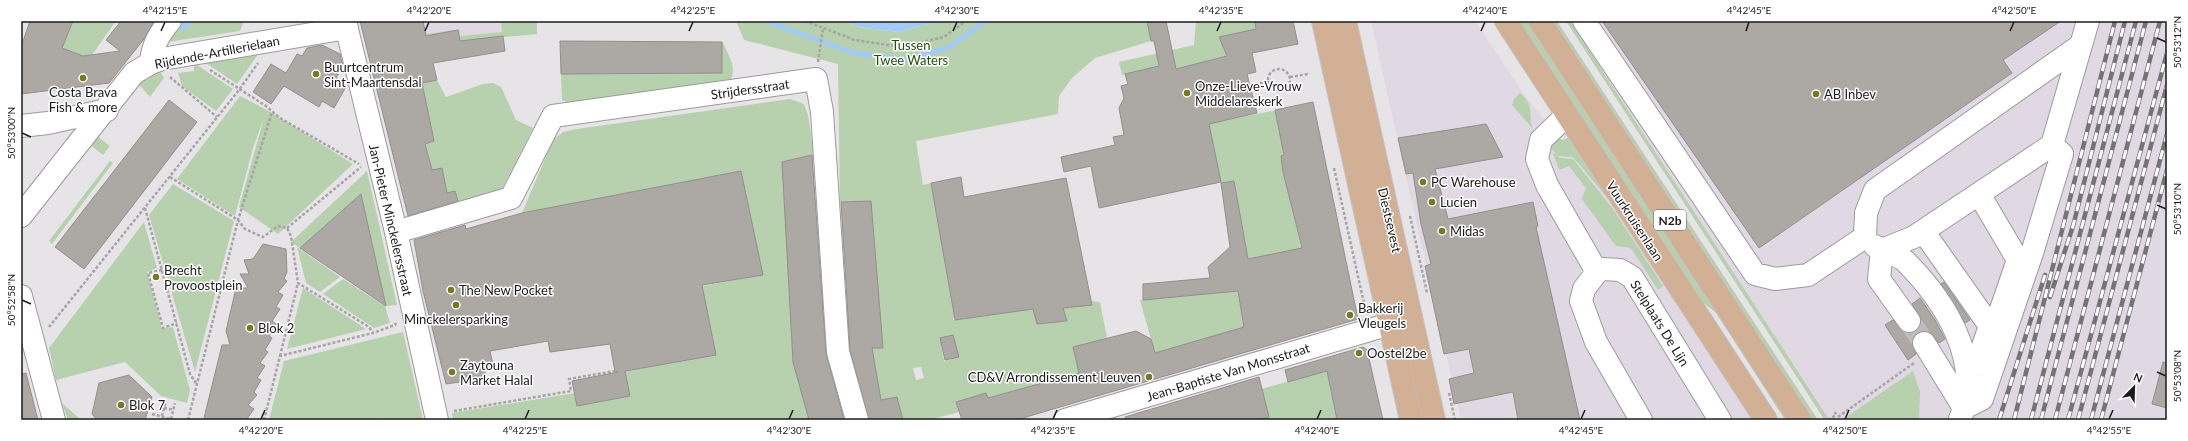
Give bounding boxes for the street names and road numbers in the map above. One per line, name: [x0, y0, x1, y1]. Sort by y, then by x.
street label: Rijdende-Artillerielaan: [153, 32, 281, 72]
street label: Strijdersstraat: [710, 76, 791, 102]
street label: Jan-Pieter Minckelersstraat: [366, 143, 416, 298]
street label: Vuurkruisenlaan: [1603, 178, 1667, 264]
street label: Diestsevest: [1375, 186, 1405, 254]
road number: N2b: [1654, 210, 1686, 230]
street label: Stelplaats De Lijn: [1627, 277, 1693, 369]
street label: Jean-Baptiste Van Monsstraat: [1144, 339, 1312, 405]

